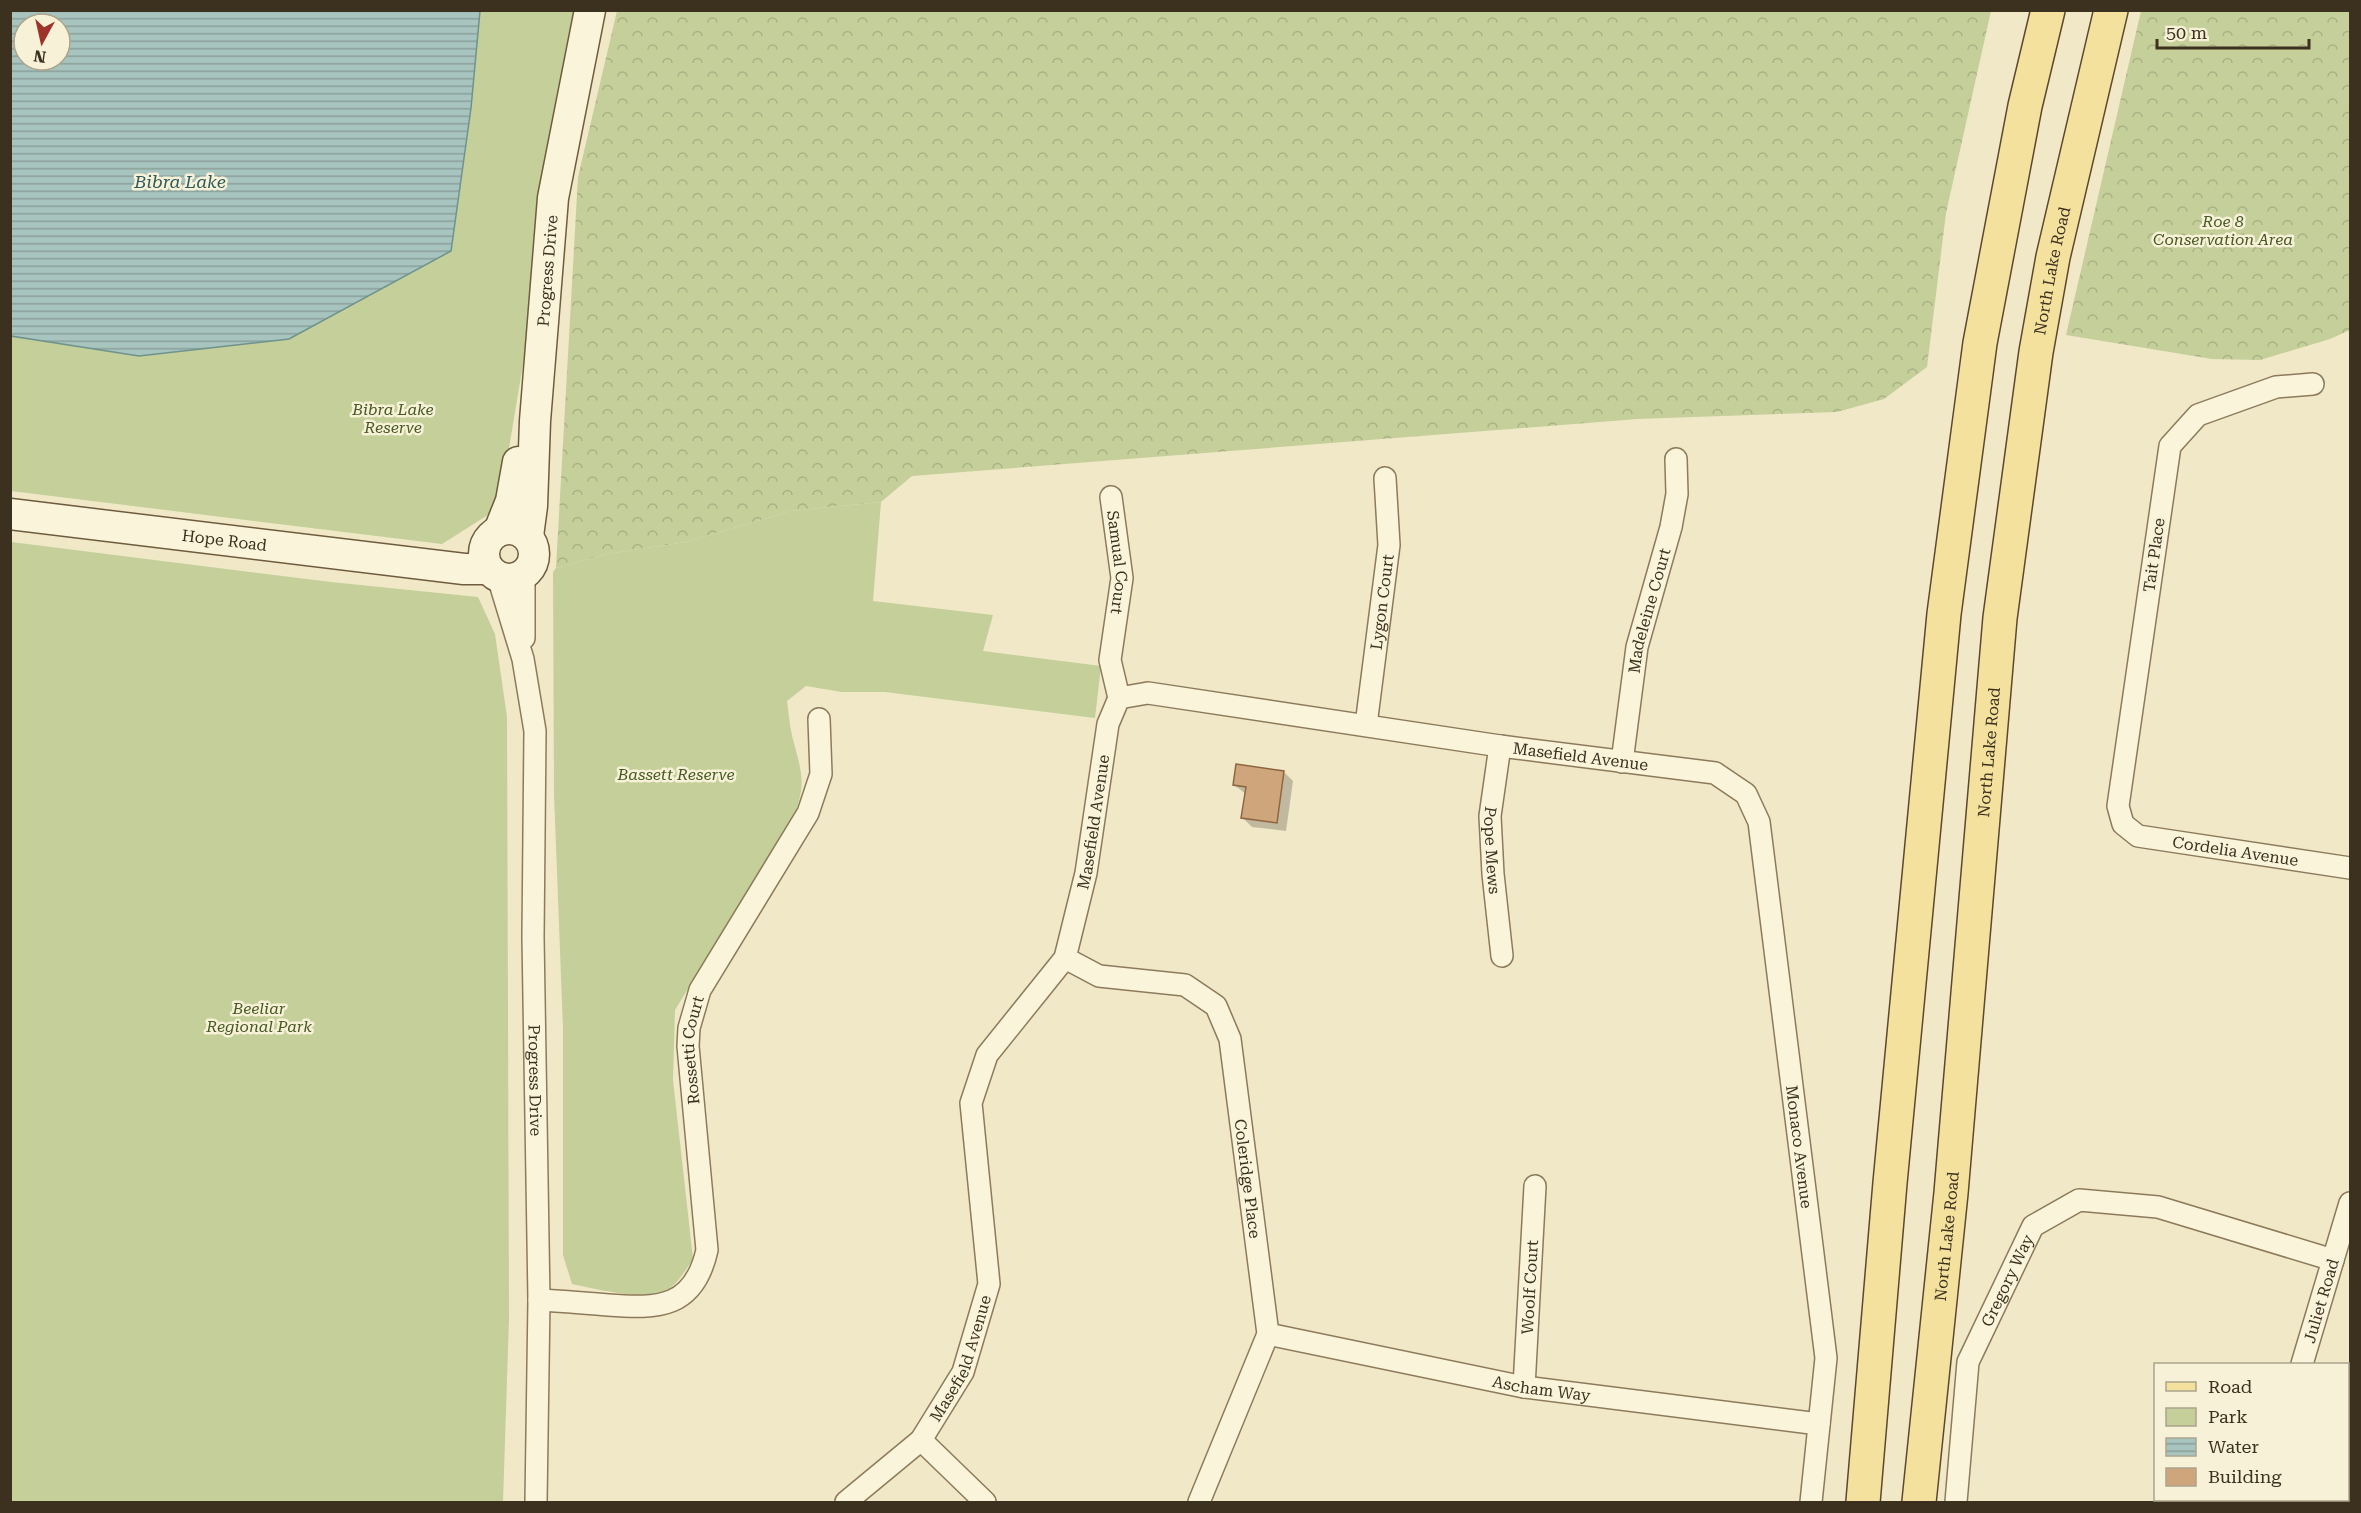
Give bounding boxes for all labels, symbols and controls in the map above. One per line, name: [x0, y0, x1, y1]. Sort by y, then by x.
north arrow: [12, 12, 72, 72]
scale bar: [2157, 12, 2308, 50]
text: 50 m: [2166, 22, 2207, 43]
text: N: [33, 46, 47, 67]
water label: Bibra Lake: [133, 171, 226, 192]
street label: North Lake Road: [2030, 205, 2074, 336]
park label: Roe 8 Conservation Area: [2153, 212, 2293, 249]
street label: Progress Drive: [533, 214, 561, 327]
park label: Bibra Lake Reserve: [351, 400, 434, 437]
street label: Samual Court: [1103, 509, 1132, 616]
street label: Tait Place: [2139, 516, 2169, 593]
street label: Hope Road: [181, 525, 268, 555]
street label: Madeleine Court: [1624, 546, 1674, 674]
street label: Lygon Court: [1366, 553, 1397, 651]
street label: North Lake Road: [1974, 687, 2004, 818]
street label: Masefield Avenue: [1512, 738, 1650, 774]
street label: Masefield Avenue: [1073, 753, 1113, 891]
park label: Bassett Reserve: [616, 765, 735, 784]
street label: Pope Mews: [1481, 805, 1505, 895]
street label: Cordelia Avenue: [2171, 832, 2300, 870]
street label: Rossetti Court: [678, 994, 707, 1106]
park label: Beeliar Regional Park: [205, 999, 312, 1036]
street label: Progress Drive: [525, 1024, 546, 1137]
street label: Monaco Avenue: [1782, 1084, 1817, 1210]
street label: Coleridge Place: [1231, 1118, 1265, 1240]
street label: North Lake Road: [1930, 1171, 1962, 1302]
street label: Gregory Way: [1977, 1231, 2037, 1330]
street label: Woolf Court: [1517, 1239, 1542, 1335]
street label: Juliet Road: [2299, 1256, 2342, 1345]
street label: Masefield Avenue: [925, 1293, 995, 1425]
legend: [2154, 1363, 2349, 1501]
street label: Ascham Way: [1491, 1371, 1592, 1405]
text: Road: [2208, 1376, 2253, 1397]
text: Park: [2208, 1406, 2248, 1427]
text: Water: [2208, 1436, 2259, 1457]
text: Building: [2208, 1466, 2282, 1487]

